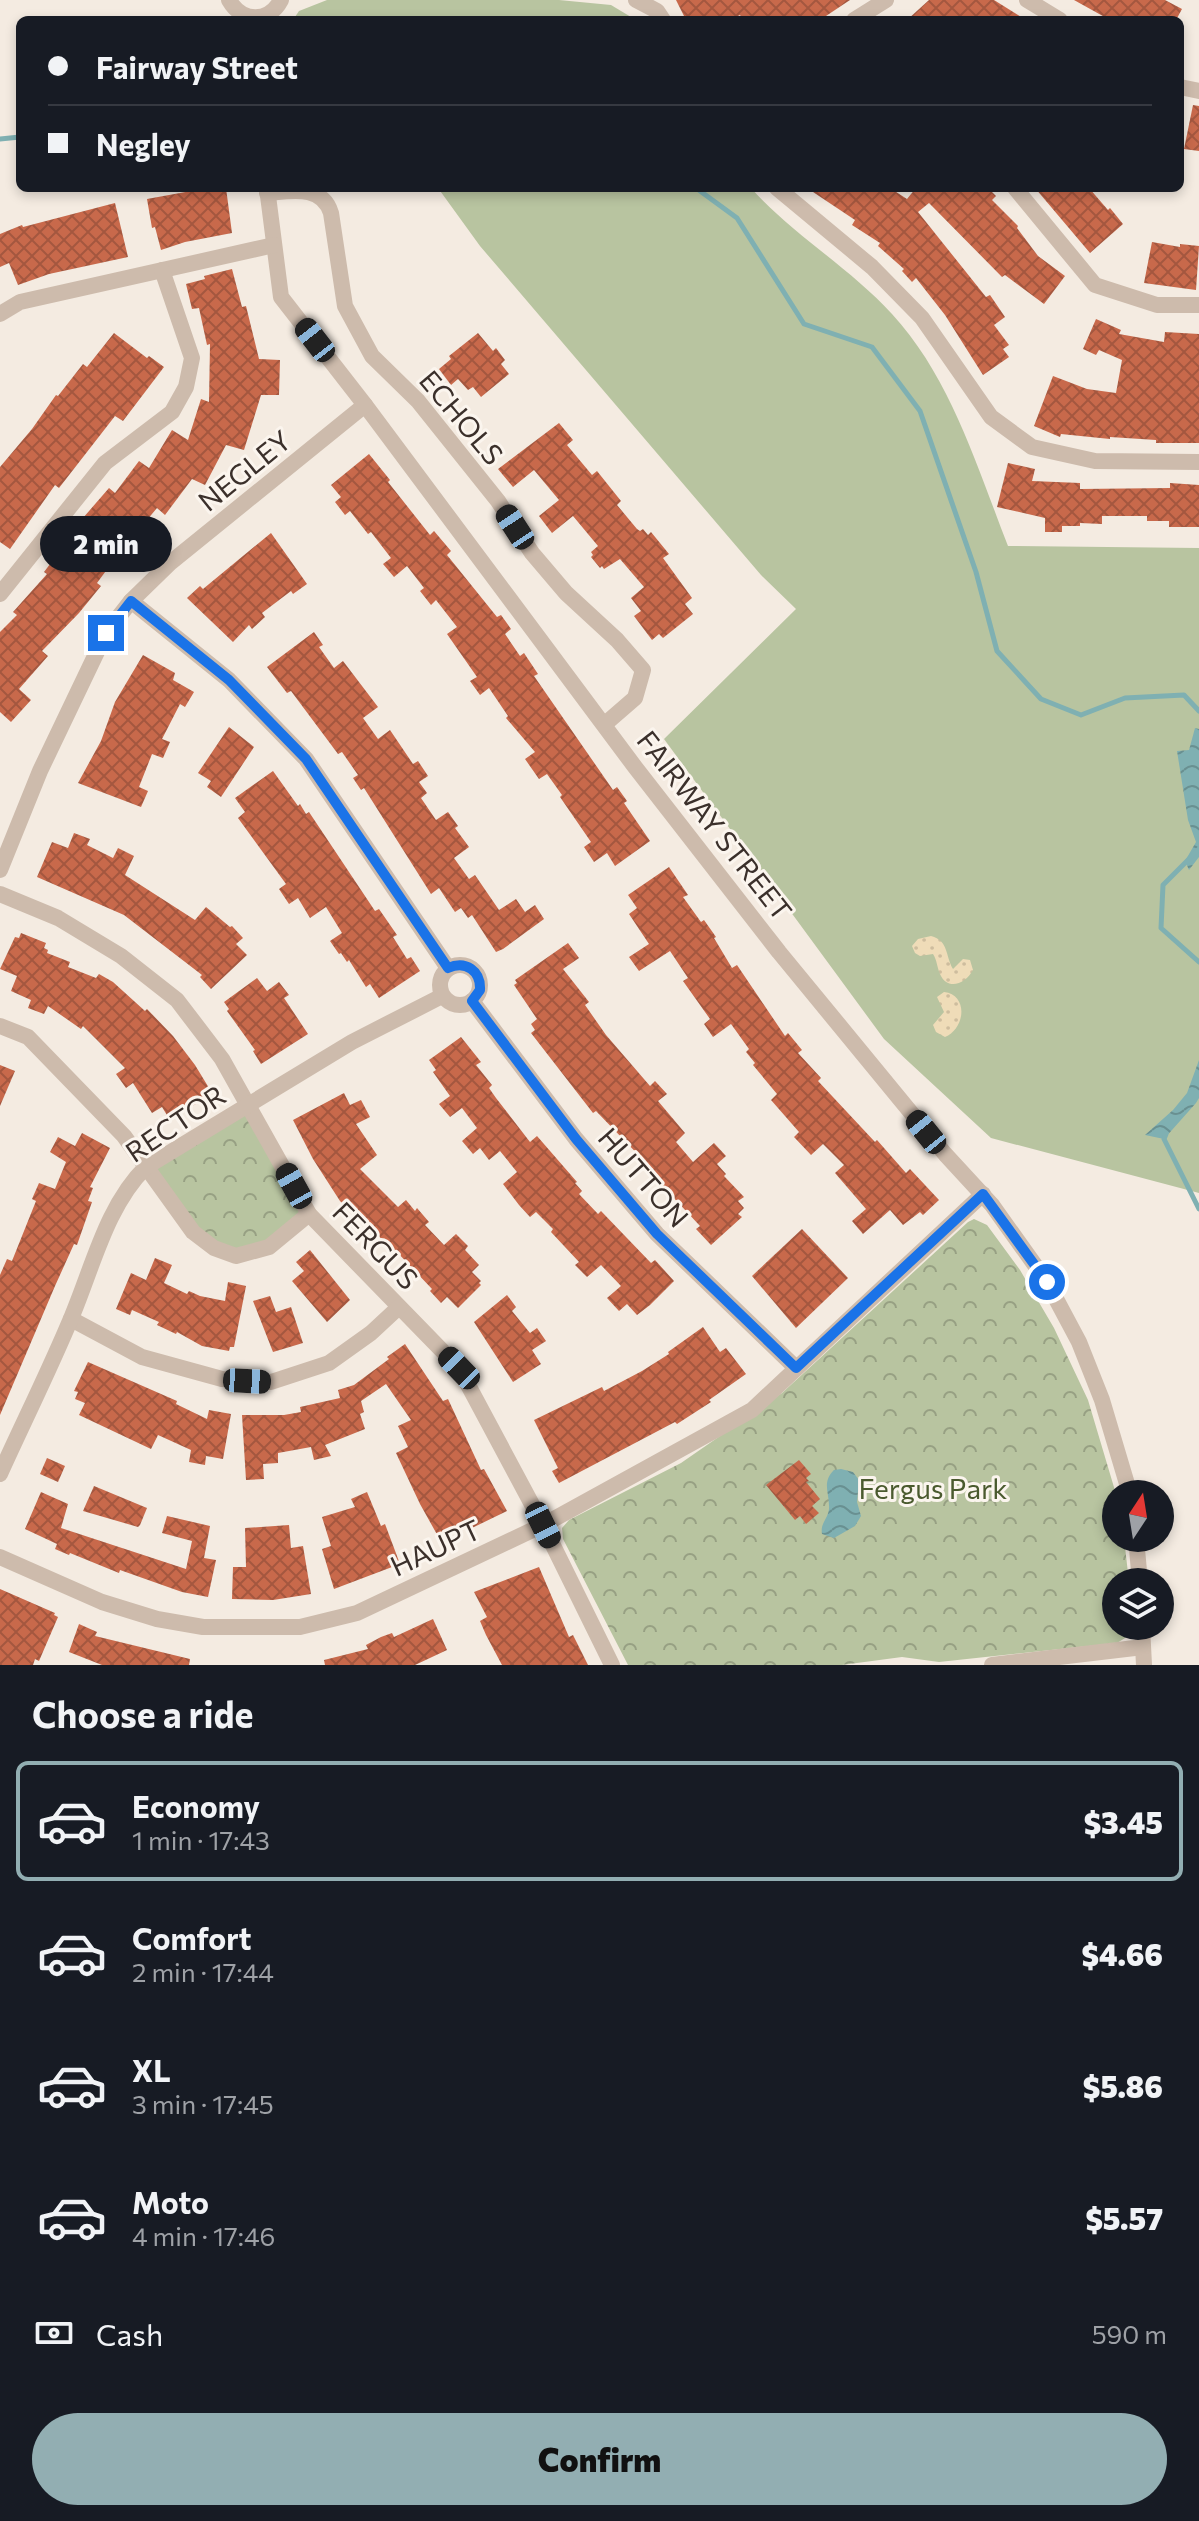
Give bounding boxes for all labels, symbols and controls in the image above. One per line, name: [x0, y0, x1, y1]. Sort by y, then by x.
text: Fairway Street: [96, 48, 298, 85]
text: Negley: [96, 125, 191, 162]
car: [291, 314, 339, 366]
street label: ECHOLS: [413, 363, 511, 471]
street label: NEGLEY: [191, 422, 297, 518]
car: [492, 500, 538, 554]
callout: 2 min: [40, 517, 172, 573]
text: 2 min: [73, 528, 139, 559]
route end: [88, 615, 124, 651]
street label: FAIRWAY STREET: [630, 723, 800, 927]
street label: RECTOR: [119, 1077, 231, 1169]
car: [902, 1106, 950, 1158]
street label: HUTTON: [592, 1120, 696, 1234]
car: [272, 1159, 316, 1213]
street label: FERGUS: [326, 1194, 426, 1296]
route start: [1029, 1264, 1065, 1300]
car: [434, 1342, 484, 1394]
car: [222, 1368, 272, 1394]
park label: Fergus Park: [859, 1471, 1007, 1505]
north arrow: [1102, 1480, 1174, 1552]
map controls: [1102, 1480, 1174, 1640]
car: [522, 1498, 564, 1552]
street label: HAUPT: [385, 1511, 485, 1583]
button: layers: [1102, 1568, 1174, 1640]
text: Choose a ride: [32, 1691, 253, 1735]
icon: car: [36, 1785, 108, 1857]
text: Economy: [132, 1787, 260, 1824]
text: $3.45: [1084, 1803, 1163, 1840]
text: 1 min · 17:43: [132, 1824, 270, 1855]
icon: car: [36, 1917, 108, 1989]
text: Comfort: [132, 1919, 251, 1956]
text: $4.66: [1082, 1935, 1163, 1972]
text: 2 min · 17:44: [132, 1956, 274, 1987]
icon: car: [36, 2049, 108, 2121]
text: XL: [132, 2051, 171, 2088]
text: $5.86: [1083, 2067, 1163, 2104]
text: 3 min · 17:45: [132, 2088, 274, 2119]
icon: car: [36, 2181, 108, 2253]
text: Moto: [132, 2183, 209, 2220]
text: $5.57: [1085, 2199, 1163, 2236]
text: 4 min · 17:46: [132, 2220, 275, 2251]
icon: cash: [32, 2311, 76, 2355]
text: Cash: [96, 2315, 163, 2352]
text: 590 m: [1092, 2318, 1167, 2349]
button: Confirm: [32, 2413, 1167, 2505]

